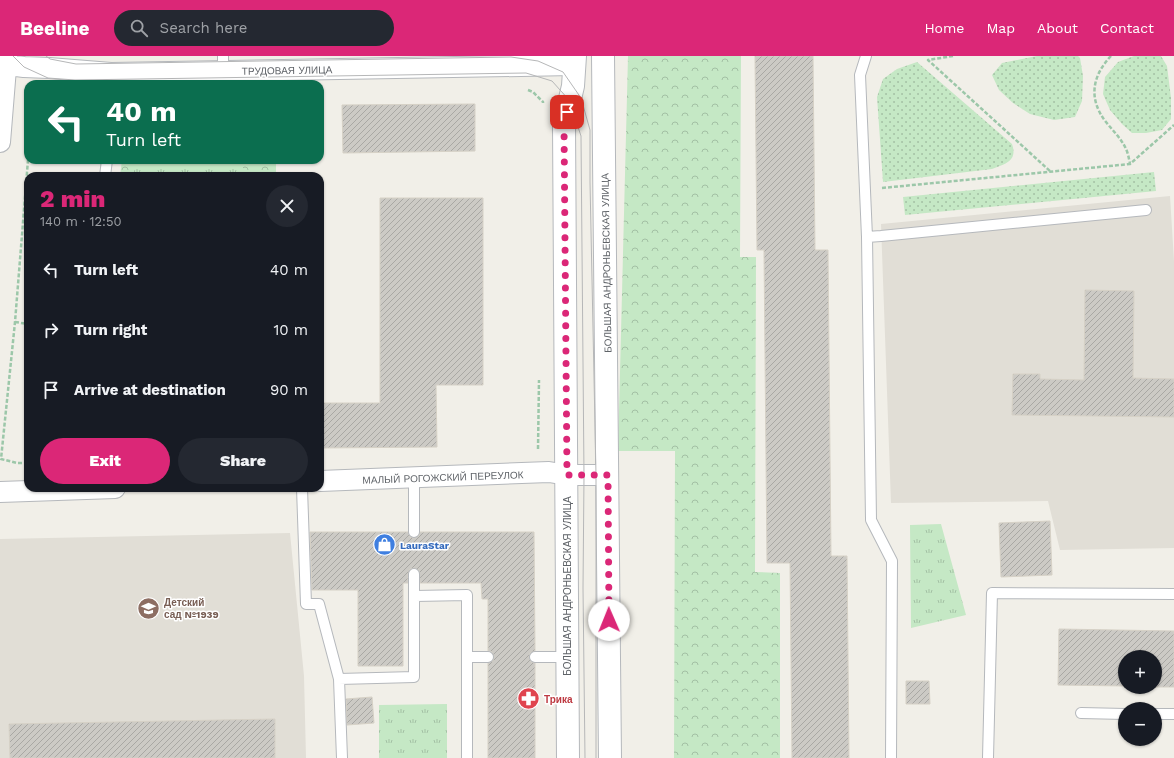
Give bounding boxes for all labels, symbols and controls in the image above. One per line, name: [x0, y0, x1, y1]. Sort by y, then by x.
search box: [114, 10, 394, 46]
text: Beeline: [20, 17, 90, 40]
icon: search: [128, 17, 150, 39]
text: Search here: [160, 19, 247, 37]
text: Home: [924, 20, 964, 36]
text: Map: [986, 20, 1015, 36]
text: About: [1037, 20, 1078, 36]
text: Contact: [1100, 20, 1154, 36]
street label: ТРУДОВАЯ УЛИЦА: [242, 64, 333, 77]
text: 40 m: [106, 95, 176, 128]
pin: [550, 95, 584, 129]
icon: left: [40, 96, 92, 148]
icon: arrive: [556, 101, 578, 123]
text: Turn left: [106, 129, 181, 150]
street label: БОЛЬШАЯ АНДРОНЬЕВСКАЯ УЛИЦА: [599, 173, 614, 353]
text: 2 min: [40, 185, 105, 213]
button: close: [266, 185, 308, 227]
text: 140 m · 12:50: [40, 214, 122, 229]
icon: left: [40, 259, 62, 281]
text: Turn left: [74, 261, 138, 279]
text: 40 m: [270, 261, 308, 279]
icon: right: [40, 319, 62, 341]
text: Turn right: [74, 321, 147, 339]
text: 10 m: [273, 321, 308, 339]
icon: arrive: [40, 379, 62, 401]
text: Arrive at destination: [74, 381, 226, 399]
text: 90 m: [270, 381, 308, 399]
button: Exit: [40, 438, 170, 484]
button: Share: [178, 438, 308, 484]
street label: МАЛЫЙ РОГОЖСКИЙ ПЕРЕУЛОК: [362, 468, 524, 486]
street label: БОЛЬШАЯ АНДРОНЬЕВСКАЯ УЛИЦА: [562, 496, 573, 676]
shop icon: LauraStar: [371, 532, 397, 558]
place label: LauraStar: [400, 540, 450, 551]
school or university icon: Детский сад №1939: [136, 595, 162, 621]
place label: Детский сад №1939: [164, 597, 219, 620]
position arrow: [588, 599, 630, 641]
map controls: [1118, 650, 1162, 746]
button: +: [1118, 650, 1162, 694]
pharmacy icon: Трика: [516, 686, 542, 712]
place label: Трика: [544, 694, 573, 705]
button: −: [1118, 702, 1162, 746]

